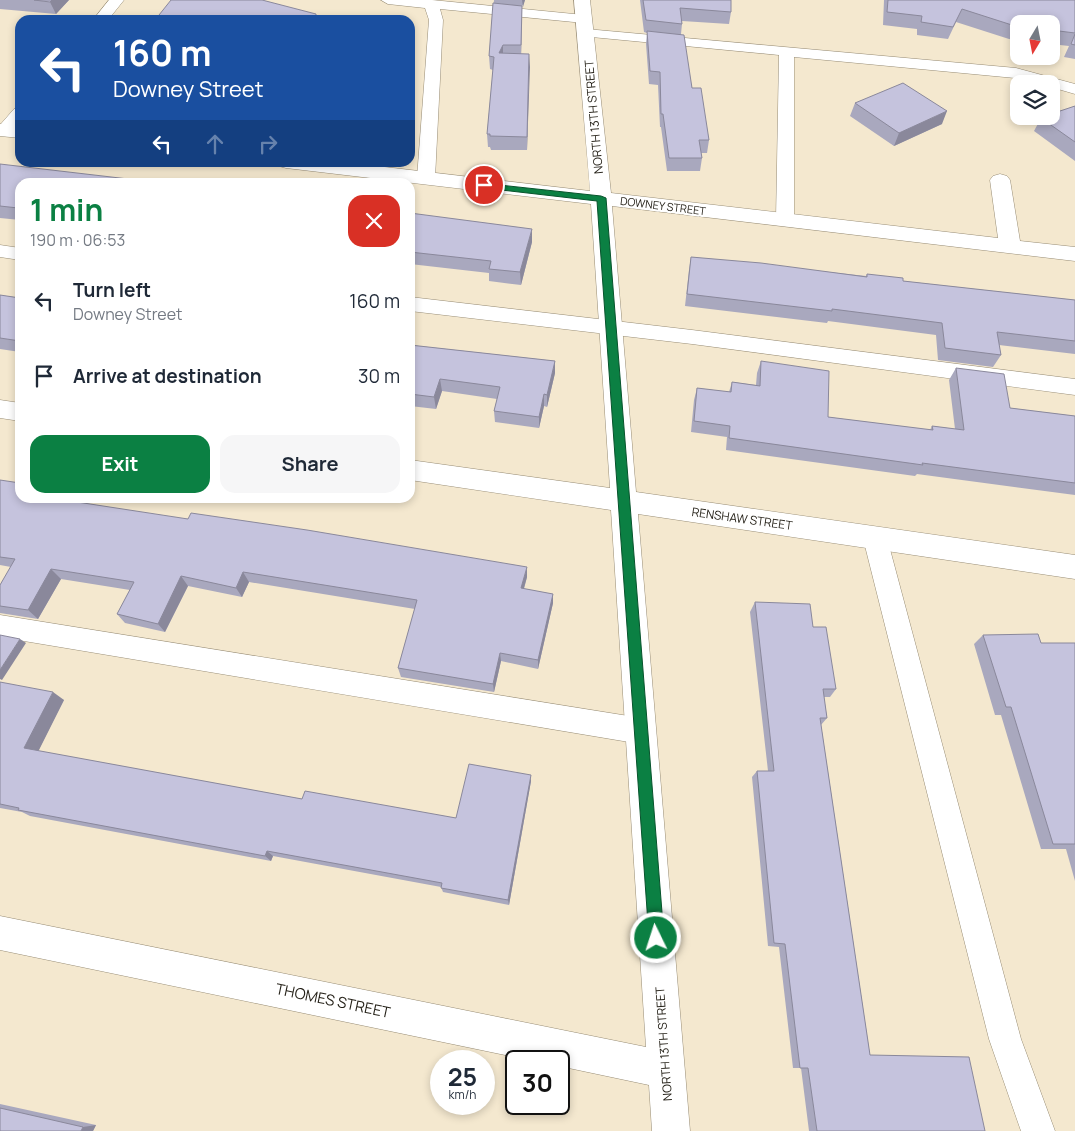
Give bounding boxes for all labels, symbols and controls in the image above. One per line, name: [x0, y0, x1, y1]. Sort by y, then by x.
north arrow: [1010, 15, 1060, 65]
map controls: [1010, 15, 1060, 125]
text: 160 m: [113, 29, 212, 77]
icon: left: [30, 35, 95, 100]
street label: NORTH 13TH STREET: [580, 59, 607, 175]
text: Downey Street: [113, 74, 263, 104]
button: layers: [1010, 75, 1060, 125]
icon: left: [148, 130, 176, 158]
icon: ahead: [201, 130, 229, 158]
icon: right: [254, 130, 282, 158]
pin: [463, 164, 505, 206]
icon: arrive: [470, 171, 498, 199]
text: 1 min: [30, 189, 103, 230]
street label: DOWNEY STREET: [619, 193, 707, 218]
button: close: [348, 195, 400, 247]
text: 190 m · 06:53: [30, 229, 125, 251]
text: Turn left: [73, 277, 151, 303]
icon: left: [30, 287, 58, 315]
text: 160 m: [349, 288, 400, 314]
text: Downey Street: [73, 303, 182, 325]
icon: arrive: [30, 362, 58, 390]
text: Arrive at destination: [73, 363, 262, 389]
text: 30 m: [358, 363, 400, 389]
button: Exit: [30, 435, 210, 493]
button: Share: [220, 435, 400, 493]
street label: RENSHAW STREET: [691, 503, 794, 534]
position arrow: [629, 911, 681, 963]
street label: THOMES STREET: [274, 978, 392, 1023]
street label: NORTH 13TH STREET: [651, 986, 676, 1102]
speed limit sign: 30: [505, 1050, 570, 1115]
text: 25: [448, 1059, 477, 1094]
text: km/h: [449, 1086, 476, 1103]

